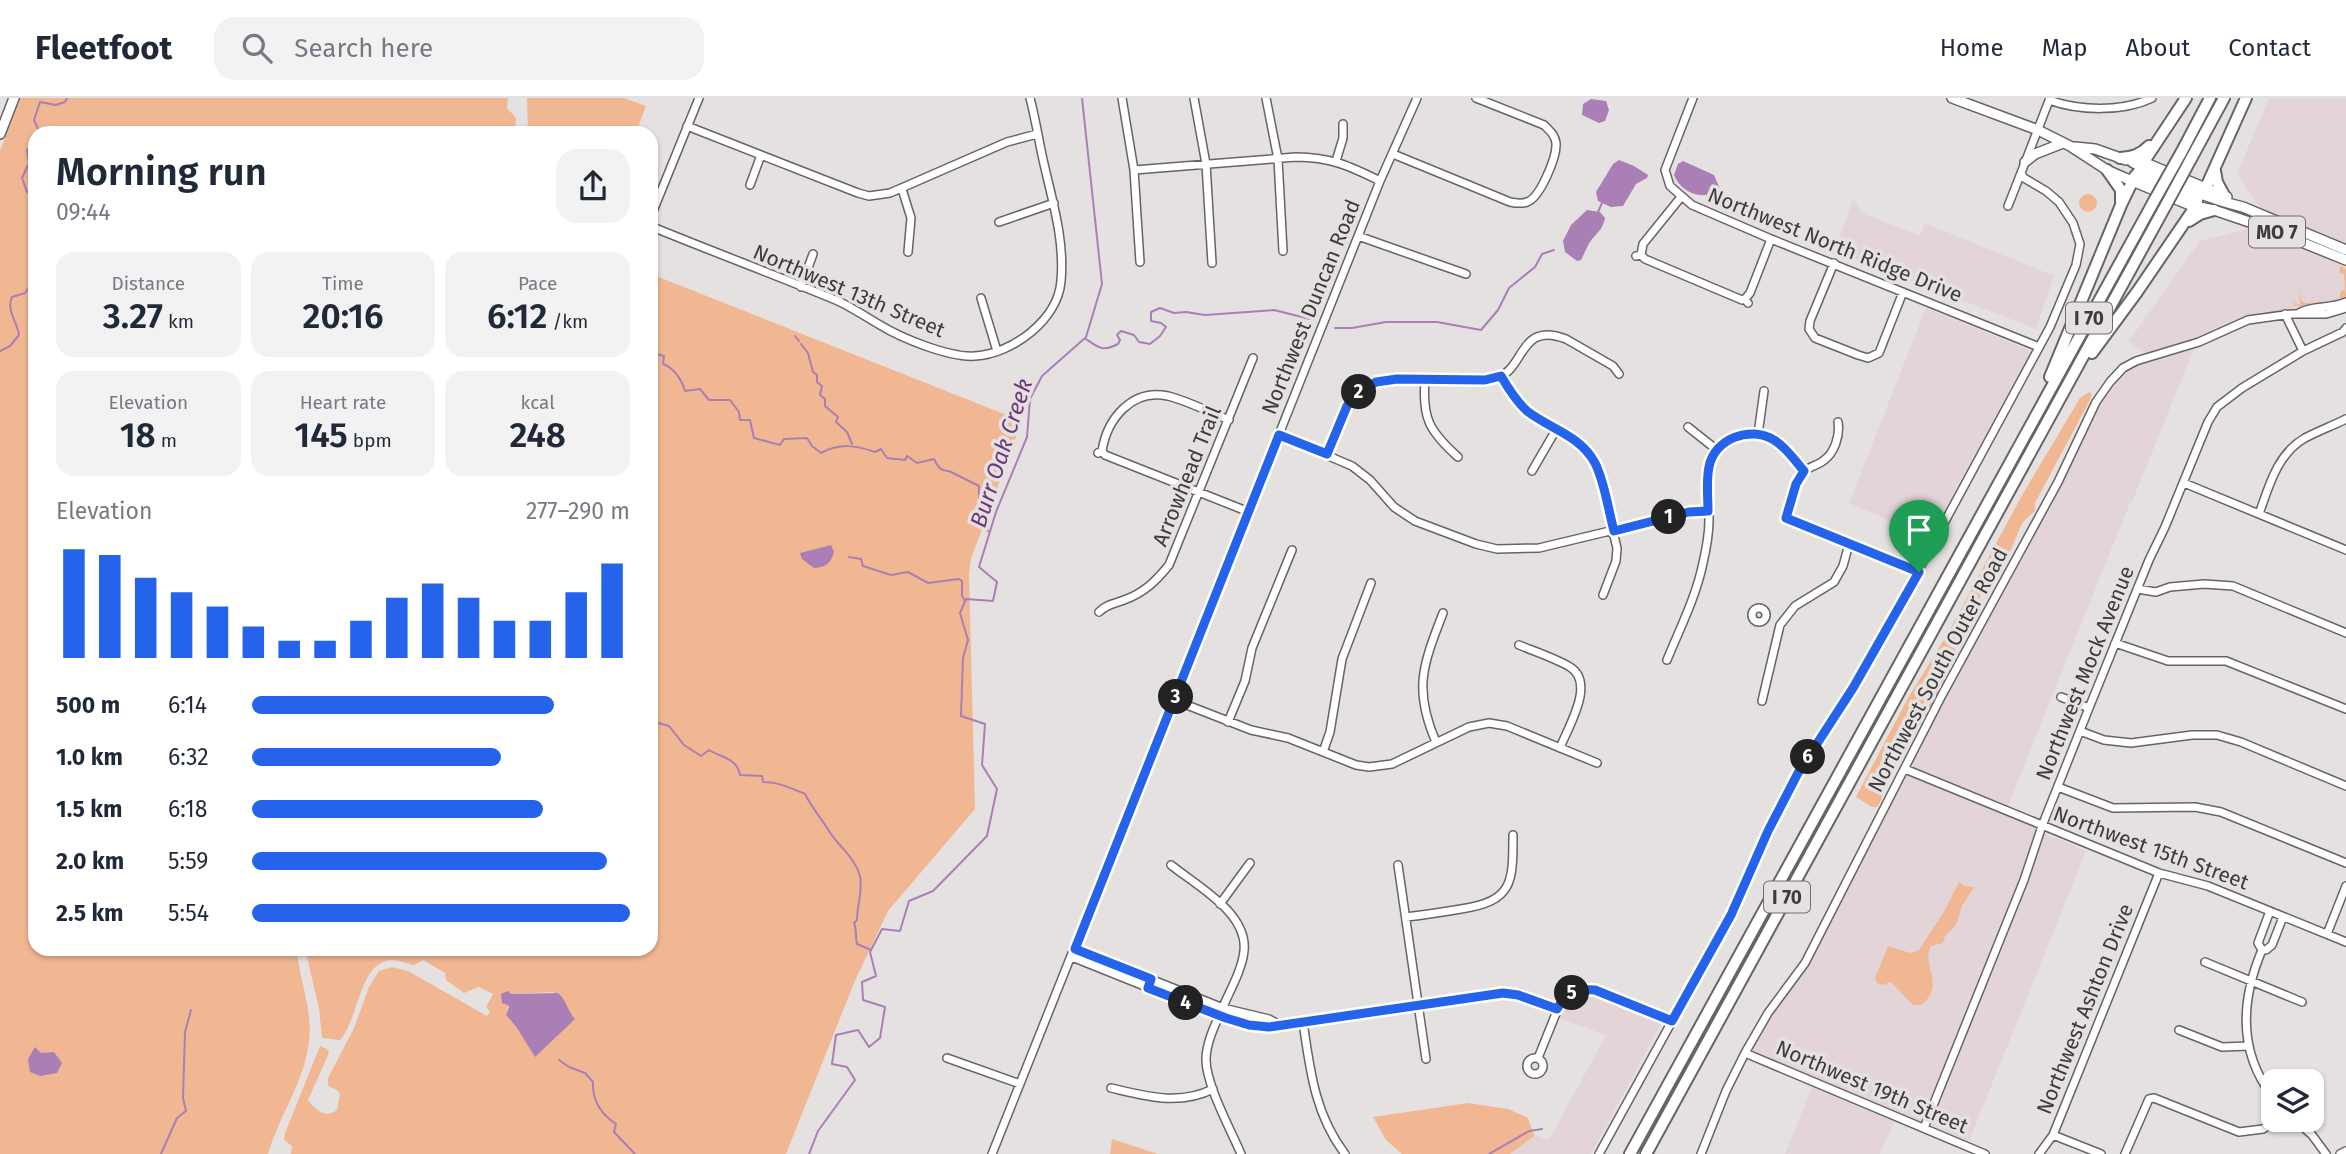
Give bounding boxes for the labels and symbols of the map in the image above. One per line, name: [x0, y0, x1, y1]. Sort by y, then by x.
street label: Northwest North Ridge Drive: [1704, 182, 1966, 308]
street label: Northwest Duncan Road: [1256, 196, 1366, 418]
road number: MO 7: [2249, 216, 2305, 248]
street label: Northwest 13th Street: [749, 239, 949, 343]
road number: I 70: [2066, 302, 2112, 333]
pin: 2: [1342, 374, 1376, 410]
water label: Burr Oak Creek: [964, 375, 1038, 531]
street label: Arrowhead Trail: [1147, 402, 1227, 550]
pin: 1: [1652, 500, 1686, 534]
pin: [1889, 500, 1949, 572]
street label: Northwest South Outer Road: [1862, 543, 2014, 797]
street label: Northwest Mock Avenue: [2030, 562, 2140, 784]
pin: 3: [1158, 680, 1194, 714]
pin: 6: [1790, 740, 1826, 774]
street label: Northwest 15th Street: [2050, 801, 2253, 896]
road number: I 70: [1764, 882, 1810, 912]
street label: Northwest Ashton Drive: [2031, 900, 2139, 1118]
pin: 5: [1554, 976, 1590, 1010]
pin: 4: [1168, 986, 1204, 1020]
street label: Northwest 19th Street: [1772, 1035, 1973, 1139]

